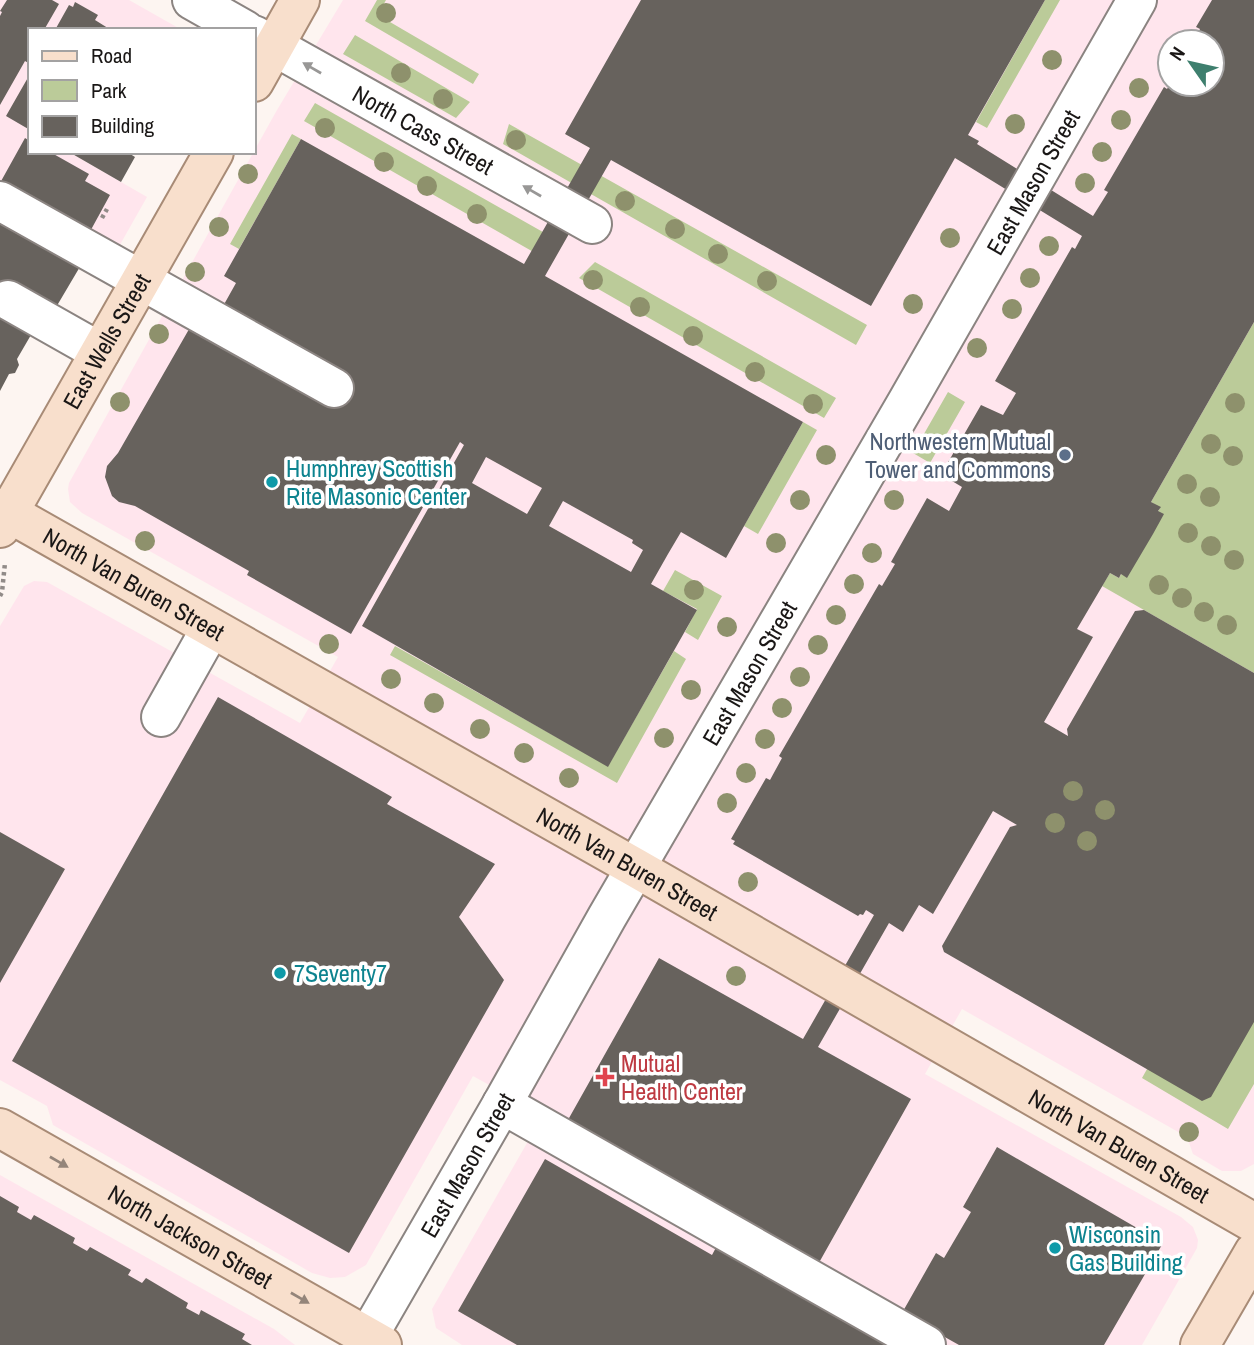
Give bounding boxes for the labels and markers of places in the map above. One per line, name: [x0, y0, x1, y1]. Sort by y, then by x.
place label: Northwestern Mutual Tower and Commons: [865, 425, 1051, 485]
marker: Northwestern Mutual Tower and Commons: [1057, 447, 1073, 463]
place label: Humphrey Scottish Rite Masonic Center: [286, 452, 467, 512]
marker: Humphrey Scottish Rite Masonic Center: [264, 474, 280, 490]
place label: 7Seventy7: [294, 957, 387, 989]
marker: 7Seventy7: [272, 965, 288, 981]
place label: Mutual Health Center: [621, 1047, 743, 1107]
marker: Mutual Health Center: [595, 1067, 615, 1087]
place label: Wisconsin Gas Building: [1069, 1218, 1183, 1278]
marker: Wisconsin Gas Building: [1047, 1240, 1063, 1256]

